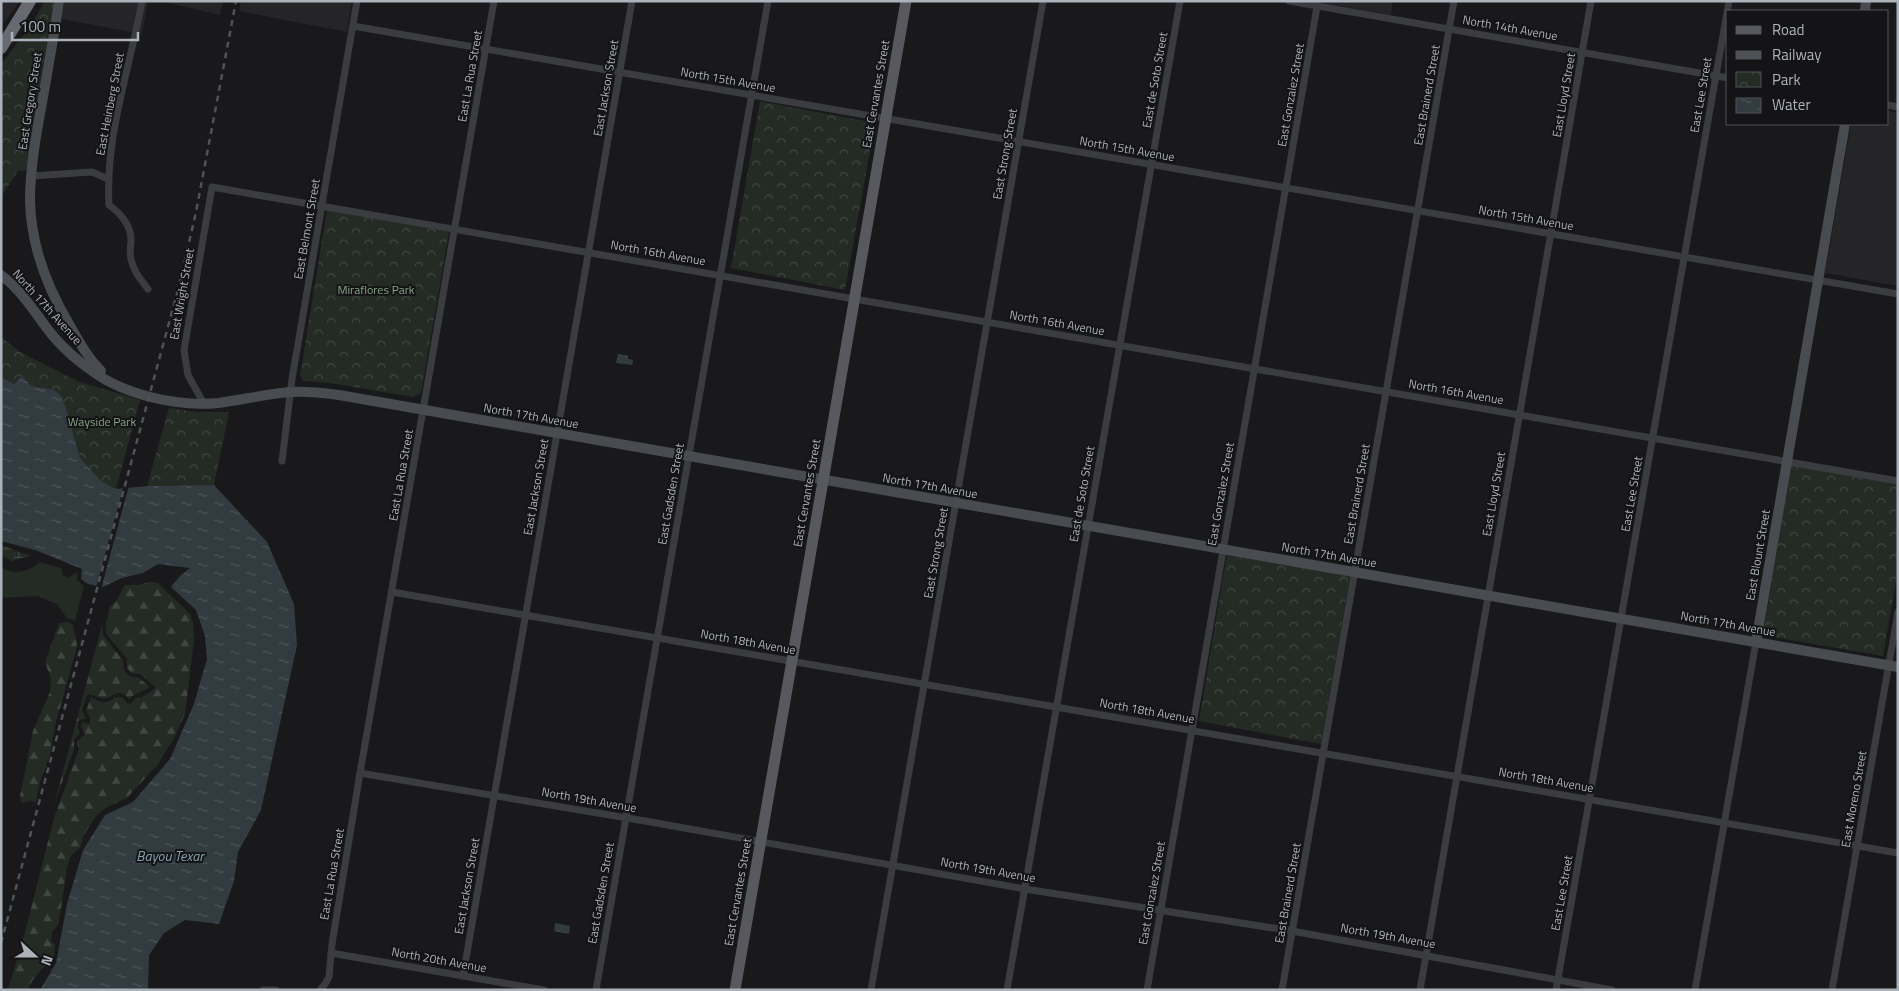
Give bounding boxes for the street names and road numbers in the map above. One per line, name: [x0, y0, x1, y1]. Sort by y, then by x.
street label: North 14th Avenue: [1461, 10, 1559, 45]
street label: East La Rua Street: [452, 28, 487, 123]
street label: East de Soto Street: [1137, 30, 1172, 129]
street label: East Jackson Street: [588, 37, 623, 138]
street label: East Cervantes Street: [857, 38, 894, 149]
street label: East Gonzalez Street: [1272, 41, 1309, 148]
street label: East Brainerd Street: [1408, 42, 1445, 147]
street label: East Gregory Street: [12, 50, 47, 151]
street label: East Heinberg Street: [90, 50, 129, 157]
street label: East Lloyd Street: [1547, 50, 1580, 139]
street label: East Lee Street: [1685, 55, 1717, 134]
street label: North 15th Avenue: [679, 62, 777, 97]
street label: East Strong Street: [987, 106, 1022, 201]
street label: North 15th Avenue: [1078, 131, 1176, 166]
street label: East Belmont Street: [288, 176, 325, 281]
street label: North 15th Avenue: [1477, 200, 1575, 235]
street label: North 16th Avenue: [609, 235, 707, 270]
street label: East Wright Street: [164, 246, 199, 341]
street label: North 17th Avenue: [8, 265, 87, 349]
street label: North 16th Avenue: [1008, 305, 1106, 340]
street label: North 16th Avenue: [1407, 374, 1505, 409]
street label: North 17th Avenue: [482, 398, 580, 433]
street label: East La Rua Street: [383, 427, 418, 522]
street label: East Jackson Street: [518, 436, 553, 537]
street label: East Cervantes Street: [788, 437, 825, 548]
street label: East Gonzalez Street: [1202, 440, 1239, 547]
street label: East Gadsden Street: [652, 441, 689, 546]
street label: East Brainerd Street: [1338, 441, 1375, 546]
street label: East de Soto Street: [1064, 444, 1099, 543]
street label: East Lloyd Street: [1477, 449, 1510, 538]
street label: East Lee Street: [1616, 454, 1648, 533]
street label: North 17th Avenue: [881, 468, 979, 503]
street label: East Strong Street: [918, 505, 953, 600]
street label: East Blount Street: [1740, 507, 1775, 602]
street label: North 17th Avenue: [1280, 537, 1378, 572]
street label: North 17th Avenue: [1679, 606, 1777, 641]
street label: North 18th Avenue: [699, 624, 797, 659]
street label: North 18th Avenue: [1098, 693, 1196, 728]
street label: East Moreno Street: [1836, 748, 1871, 849]
street label: North 18th Avenue: [1497, 762, 1595, 797]
street label: North 19th Avenue: [540, 782, 638, 817]
street label: East La Rua Street: [314, 826, 349, 921]
street label: East Jackson Street: [449, 835, 484, 936]
street label: East Cervantes Street: [719, 836, 756, 947]
street label: East Gonzalez Street: [1133, 839, 1170, 946]
street label: East Gadsden Street: [582, 840, 619, 945]
street label: East Brainerd Street: [1269, 840, 1306, 945]
street label: North 19th Avenue: [939, 852, 1037, 887]
street label: East Lee Street: [1546, 853, 1578, 932]
street label: North 19th Avenue: [1339, 918, 1437, 953]
street label: North 20th Avenue: [390, 942, 488, 977]

